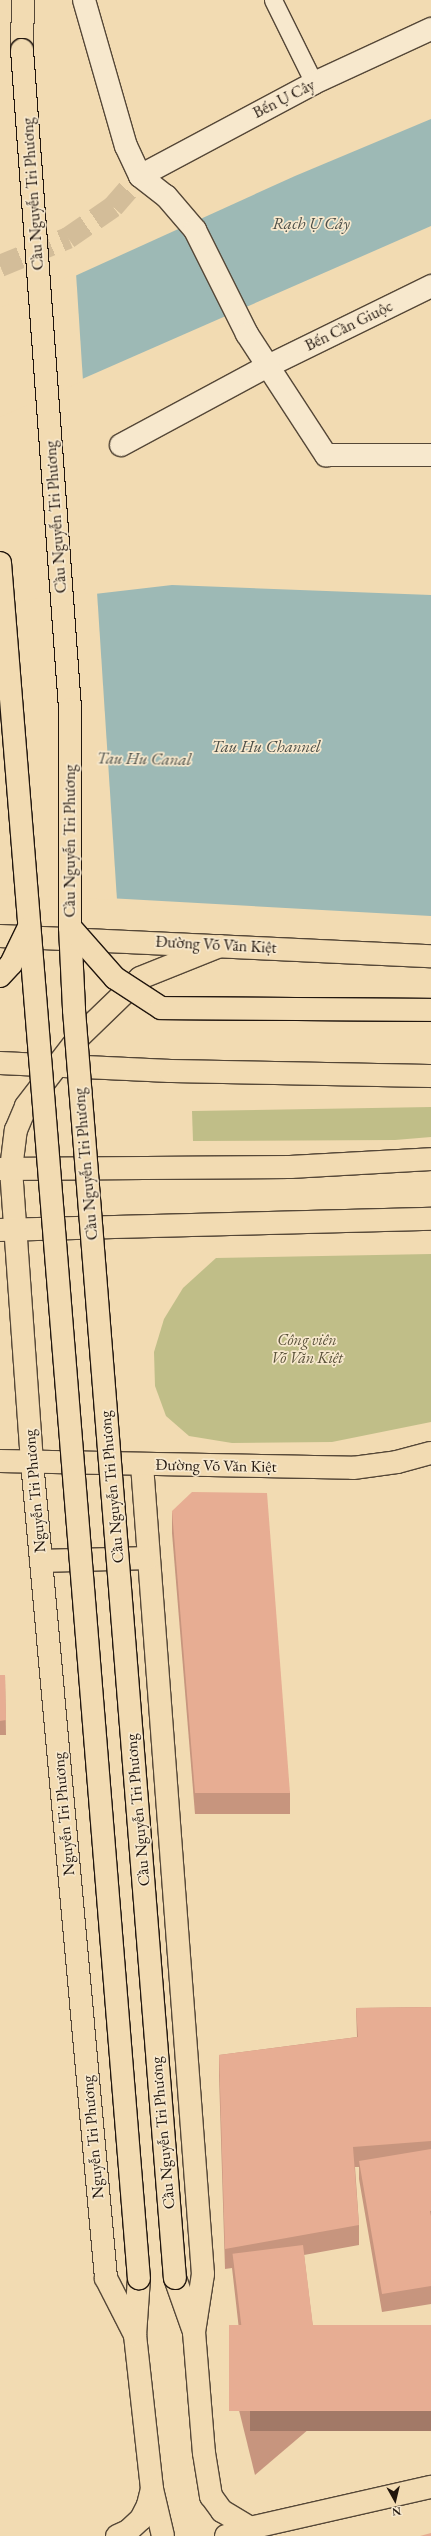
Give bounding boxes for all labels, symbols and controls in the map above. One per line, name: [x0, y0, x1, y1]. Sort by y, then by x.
street label: Bến Ụ Cây: [250, 75, 318, 123]
street label: Cầu Nguyễn Tri Phương: [18, 117, 48, 271]
water label: Rạch Ụ Cây: [272, 214, 350, 234]
street label: Bến Cần Giuộc: [302, 297, 396, 355]
street label: Cầu Nguyễn Tri Phương: [41, 440, 71, 594]
water label: Tau Hu Channel: [211, 737, 321, 757]
water label: Tau Hu Canal: [96, 748, 192, 770]
street label: Cầu Nguyễn Tri Phương: [60, 764, 80, 918]
street label: Đường Võ Văn Kiệt: [155, 932, 277, 958]
street label: Cầu Nguyễn Tri Phương: [70, 1087, 102, 1241]
park label: Công viên Võ Văn Kiệt: [271, 1330, 343, 1368]
street label: Cầu Nguyễn Tri Phương: [96, 1410, 128, 1564]
street label: Nguyễn Tri Phương: [20, 1429, 50, 1553]
street label: Đường Võ Văn Kiệt: [155, 1455, 277, 1477]
street label: Cầu Nguyễn Tri Phương: [122, 1733, 154, 1887]
street label: Nguyễn Tri Phương: [49, 1752, 79, 1876]
street label: Cầu Nguyễn Tri Phương: [147, 2056, 179, 2210]
street label: Nguyễn Tri Phương: [78, 2075, 108, 2199]
north arrow: [375, 2480, 415, 2520]
text: N: [391, 2504, 402, 2519]

